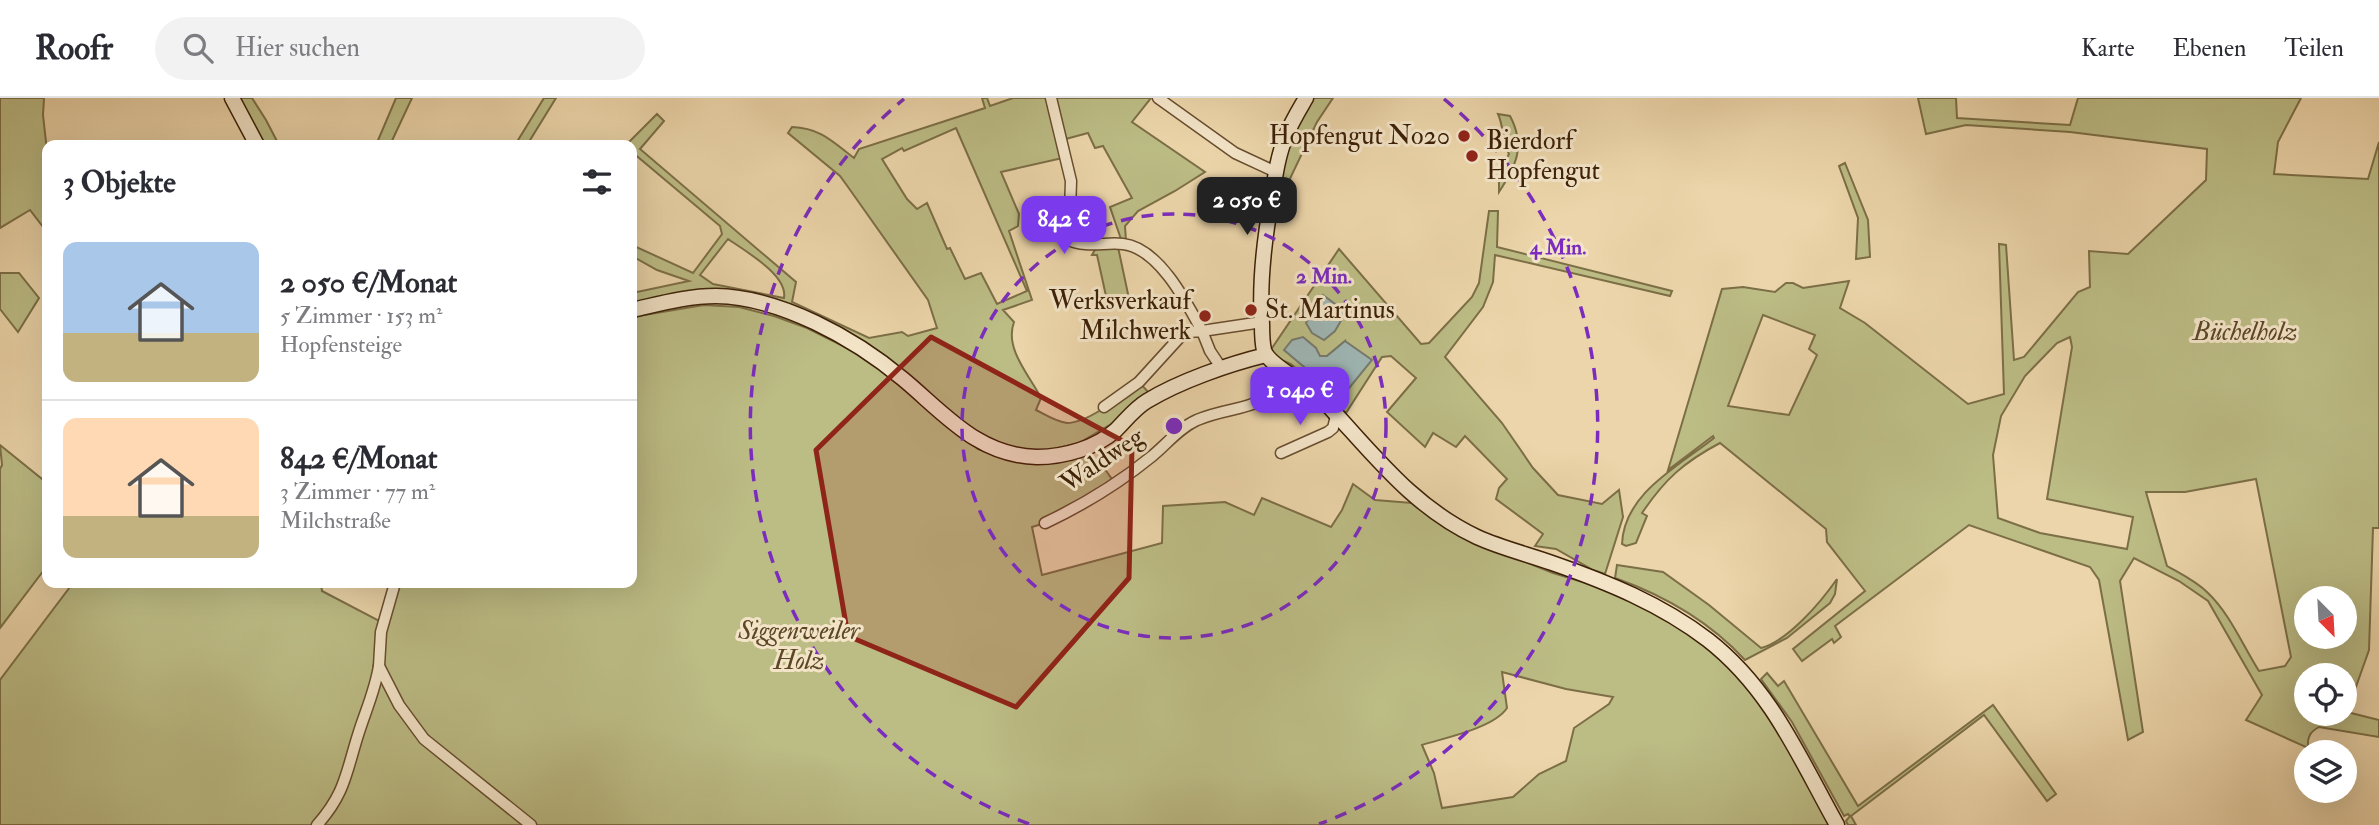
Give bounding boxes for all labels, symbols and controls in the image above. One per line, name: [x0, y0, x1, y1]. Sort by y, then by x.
search box: [155, 17, 645, 80]
text: Roofr: [35, 28, 113, 69]
icon: search: [179, 29, 217, 67]
text: Hier suchen: [235, 32, 360, 64]
text: Karte: [2081, 33, 2134, 64]
text: Ebenen: [2172, 33, 2246, 64]
text: Teilen: [2284, 33, 2344, 64]
place label: Hopfengut No20: [1269, 120, 1450, 153]
place label: Bierdorf Hopfengut: [1486, 125, 1600, 188]
marker: Hopfengut No20: [1456, 128, 1472, 144]
marker: Bierdorf Hopfengut: [1464, 148, 1480, 164]
icon: filters: [578, 163, 616, 201]
text: 3 Objekte: [63, 164, 176, 201]
pin: 2 050 €: [1182, 178, 1312, 237]
text: 2 050 €: [1213, 185, 1281, 214]
pin: 842 €: [1015, 197, 1113, 256]
text: 842 €: [1037, 204, 1091, 233]
text: 4 Min.: [1529, 234, 1586, 261]
text: 2 Min.: [1296, 263, 1352, 290]
text: 2 050 €/Monat: [280, 264, 457, 301]
icon: home: [119, 270, 203, 354]
place label: Werksverkauf Milchwerk: [1048, 285, 1195, 347]
place label: St. Martinus: [1265, 294, 1395, 326]
text: 5 Zimmer · 153 m²: [280, 301, 443, 330]
marker: St. Martinus: [1243, 302, 1259, 318]
marker: Werksverkauf Milchwerk: [1197, 308, 1213, 324]
park label: Büchelholz: [2191, 316, 2297, 348]
text: Hopfensteige: [280, 330, 402, 359]
pin: 1 040 €: [1235, 368, 1365, 427]
text: 1 040 €: [1266, 375, 1334, 404]
centre of rings: [1162, 414, 1186, 438]
street label: Waldweg: [1053, 420, 1151, 500]
text: 842 €/Monat: [280, 440, 438, 477]
icon: home: [119, 446, 203, 530]
text: 3 Zimmer · 77 m²: [280, 477, 435, 506]
text: Milchstraße: [280, 506, 391, 535]
north arrow: [2294, 586, 2357, 649]
map controls: [2294, 586, 2357, 803]
park label: Siggenweiler Holz: [737, 615, 861, 677]
button: locate: [2294, 663, 2357, 726]
button: layers: [2294, 740, 2357, 803]

